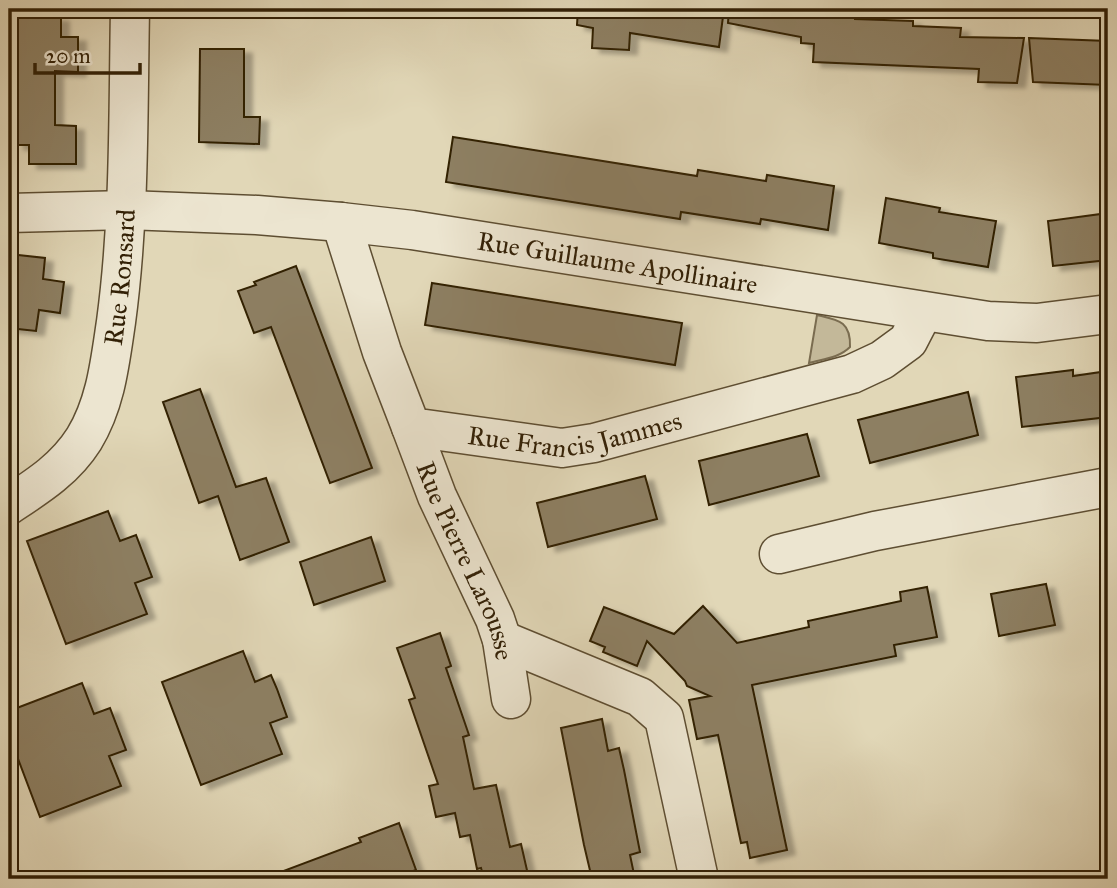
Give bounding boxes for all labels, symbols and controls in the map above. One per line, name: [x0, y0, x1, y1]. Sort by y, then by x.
scale bar: [35, 32, 140, 76]
text: 20 m: [46, 43, 91, 69]
street label: Rue Ronsard: [97, 208, 142, 347]
street label: Rue Guillaume Apollinaire: [475, 225, 760, 300]
street label: Rue Francis Jammes: [466, 404, 685, 464]
street label: Rue Pierre Larousse: [409, 457, 521, 662]

